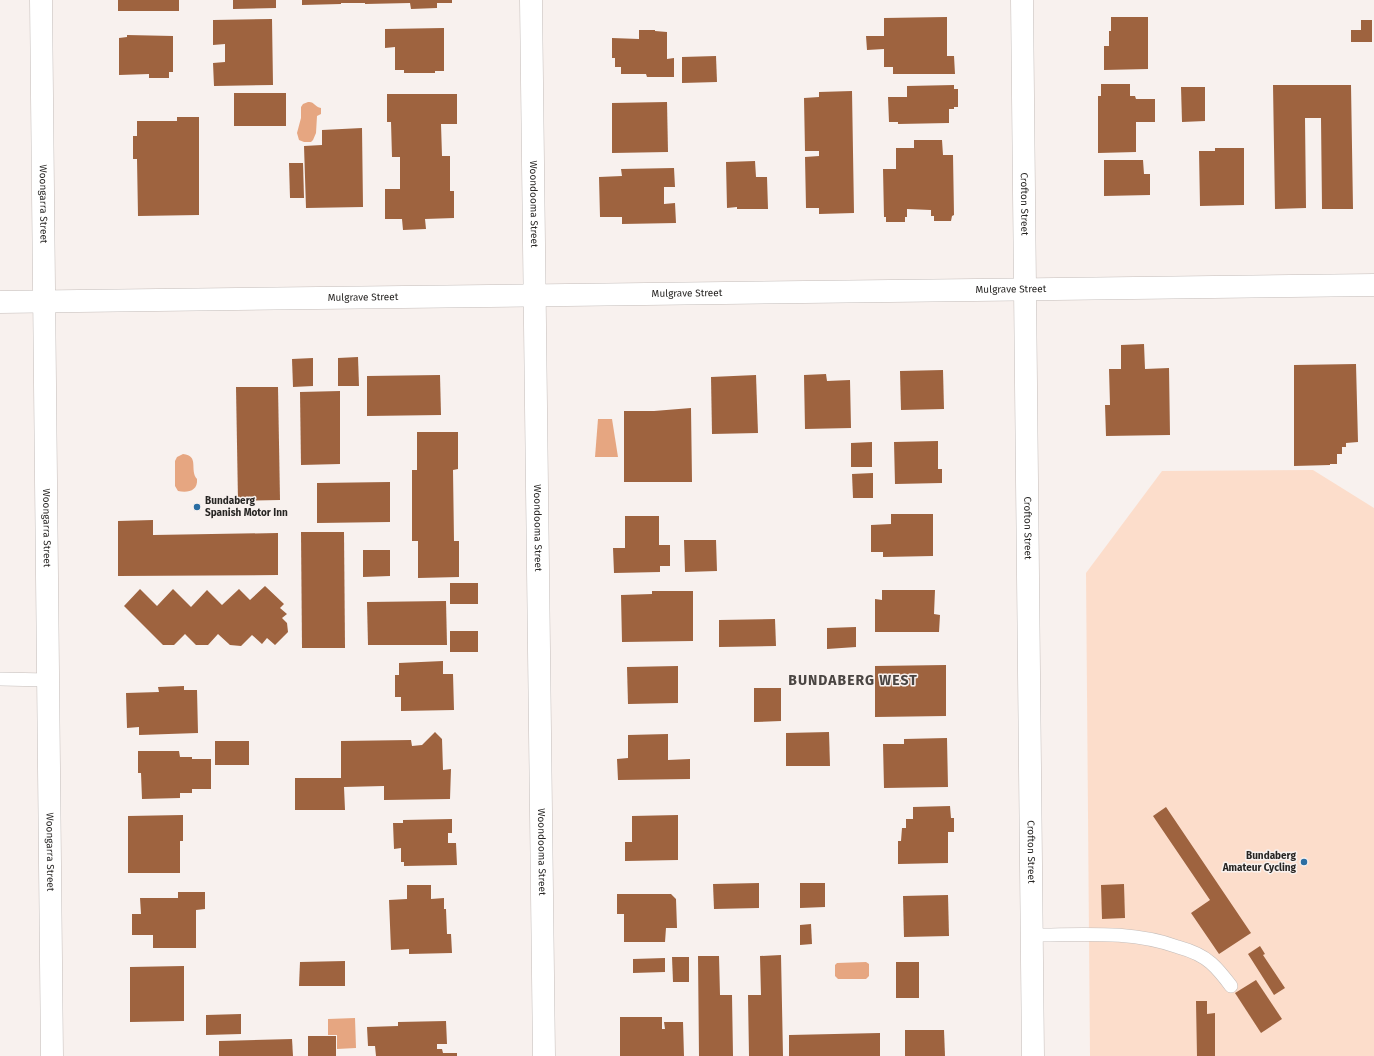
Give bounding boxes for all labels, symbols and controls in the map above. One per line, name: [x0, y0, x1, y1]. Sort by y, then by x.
street label: Woondooma Street: [527, 160, 540, 248]
street label: Woongarra Street: [37, 164, 50, 244]
street label: Crofton Street: [1018, 172, 1030, 236]
street label: Mulgrave Street: [975, 283, 1047, 296]
street label: Mulgrave Street: [652, 287, 723, 300]
street label: Mulgrave Street: [328, 291, 399, 304]
street label: Woondooma Street: [531, 484, 544, 572]
street label: Woongarra Street: [40, 488, 53, 568]
place label: Bundaberg Spanish Motor Inn: [205, 495, 288, 519]
street label: Crofton Street: [1021, 496, 1034, 560]
marker: Bundaberg Spanish Motor Inn: [192, 502, 202, 512]
district label: BUNDABERG WEST: [788, 672, 918, 689]
street label: Woondooma Street: [535, 808, 548, 896]
street label: Woongarra Street: [43, 812, 56, 892]
street label: Crofton Street: [1025, 820, 1037, 884]
place label: Bundaberg Amateur Cycling: [1222, 850, 1296, 874]
marker: Bundaberg Amateur Cycling: [1299, 857, 1309, 867]

